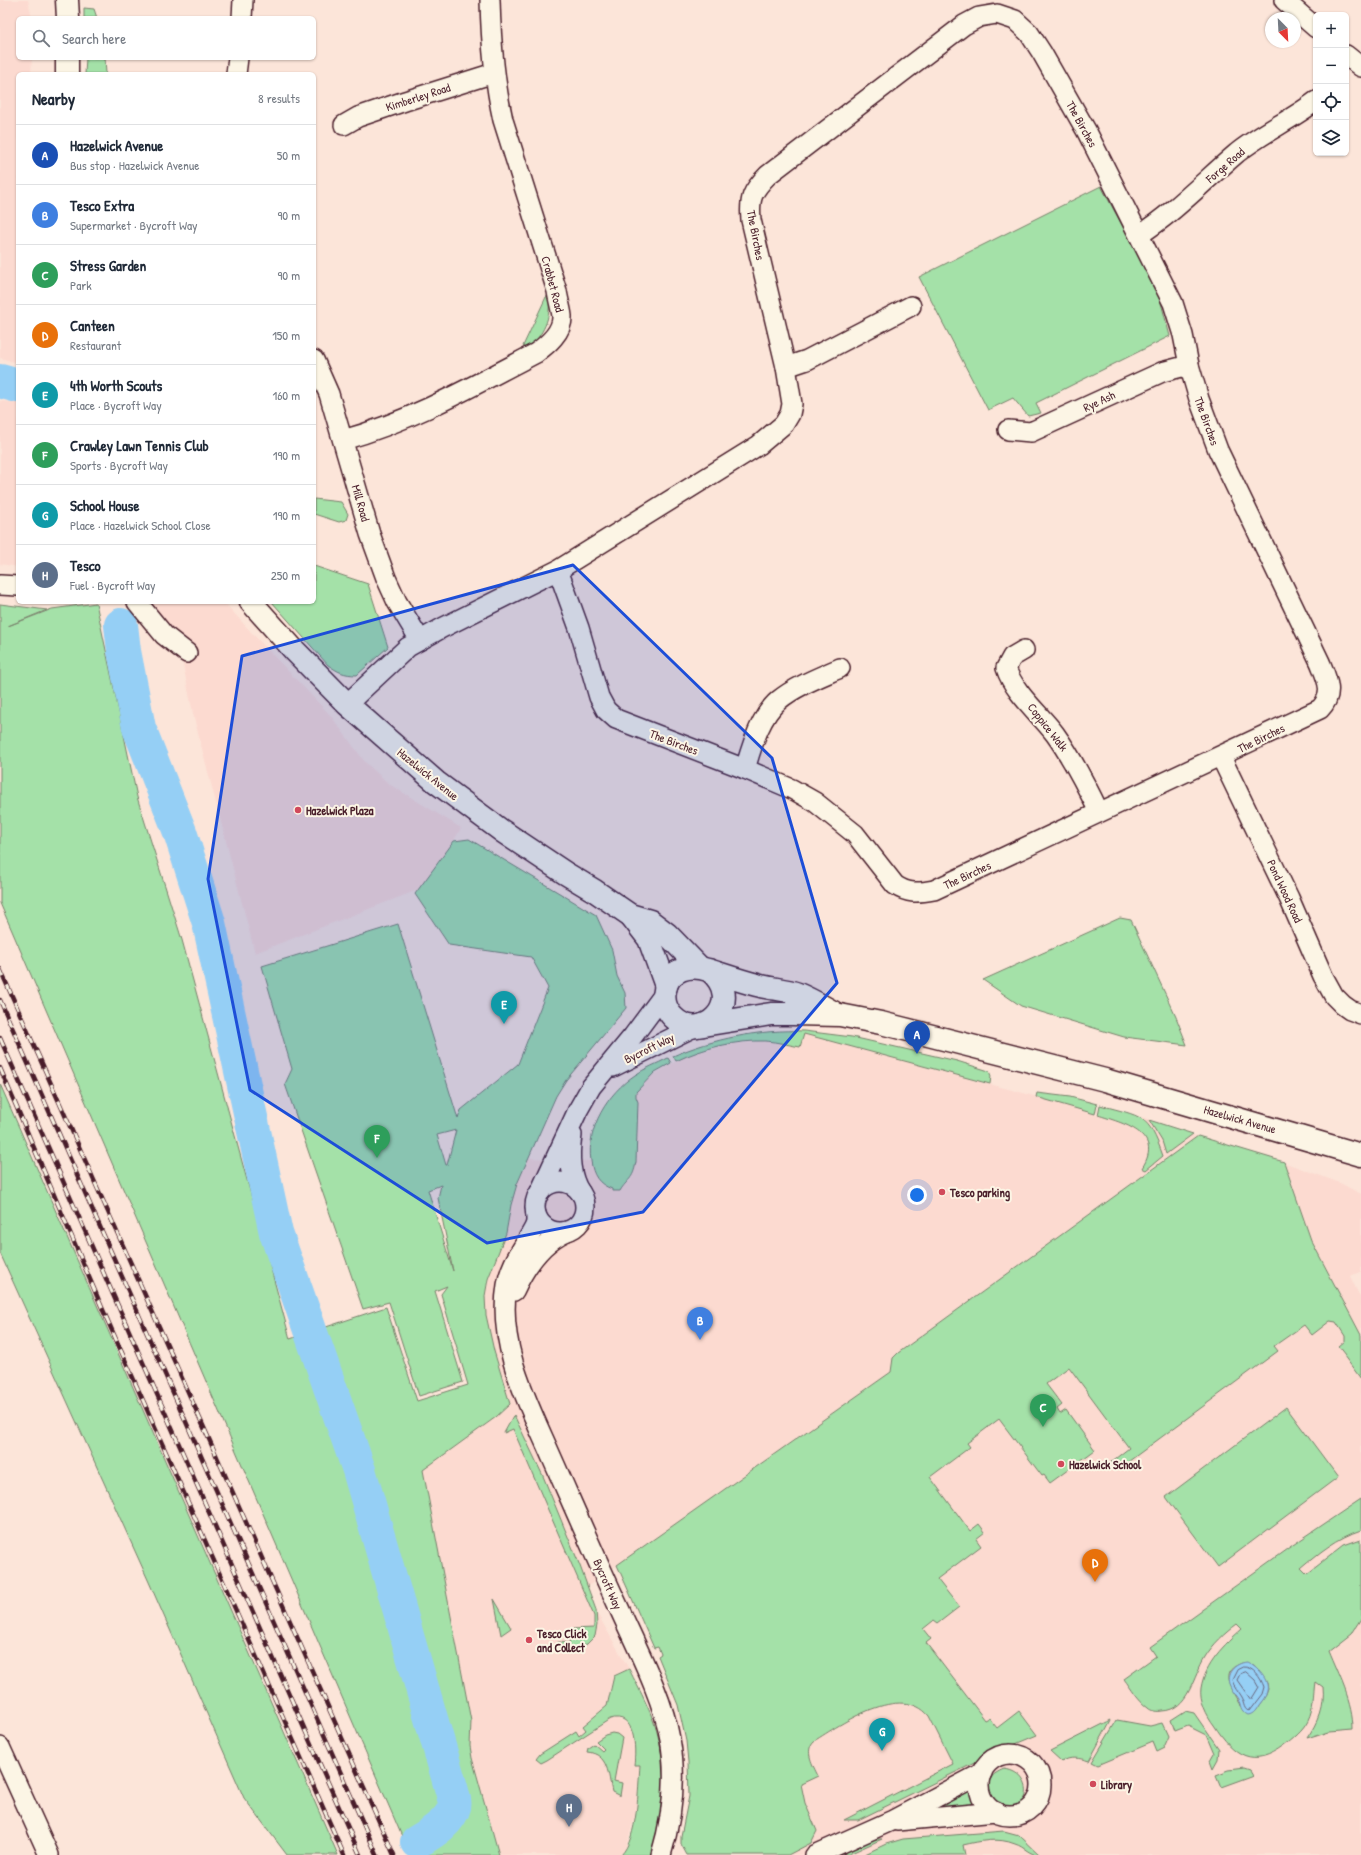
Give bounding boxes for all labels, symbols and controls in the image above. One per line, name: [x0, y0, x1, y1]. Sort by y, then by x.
north arrow: [1265, 12, 1301, 48]
map controls: [1313, 12, 1349, 156]
button: +: [1313, 12, 1349, 48]
search box: [16, 16, 316, 60]
icon: search: [30, 27, 52, 49]
text: Search here: [62, 28, 126, 49]
button: −: [1313, 48, 1349, 84]
street label: Kimberley Road: [384, 78, 453, 115]
button: locate: [1313, 84, 1349, 120]
text: Nearby: [32, 87, 75, 110]
text: 8 results: [258, 89, 300, 107]
street label: The Birches: [1062, 98, 1102, 151]
button: layers: [1313, 120, 1349, 156]
text: Hazelwick Avenue: [70, 135, 163, 156]
street label: Forge Road: [1201, 143, 1248, 187]
text: A: [42, 146, 48, 164]
text: 50 m: [277, 146, 300, 164]
text: Bus stop · Hazelwick Avenue: [70, 156, 199, 174]
text: Tesco Extra: [70, 195, 134, 216]
text: B: [42, 206, 48, 224]
text: 90 m: [278, 206, 300, 224]
street label: The Birches: [743, 209, 769, 262]
text: Supermarket · Bycroft Way: [70, 216, 198, 234]
street label: Crabbet Road: [537, 254, 569, 314]
text: Stress Garden: [70, 255, 146, 276]
text: C: [41, 266, 49, 284]
text: 90 m: [278, 266, 300, 284]
text: Park: [70, 276, 92, 294]
text: Canteen: [70, 315, 115, 336]
text: D: [42, 326, 48, 344]
text: 150 m: [272, 326, 300, 344]
text: Restaurant: [70, 336, 121, 354]
text: 4th Worth Scouts: [70, 375, 162, 396]
text: E: [42, 386, 48, 404]
text: 160 m: [272, 386, 300, 404]
street label: Rye Ash: [1080, 386, 1118, 416]
street label: The Birches: [1190, 394, 1224, 448]
text: Place · Bycroft Way: [70, 396, 162, 414]
text: Crawley Lawn Tennis Club: [70, 435, 209, 456]
text: F: [43, 446, 47, 464]
text: 190 m: [273, 446, 300, 464]
text: Sports · Bycroft Way: [70, 456, 168, 474]
street label: Mill Road: [348, 483, 374, 524]
text: School House: [70, 495, 139, 516]
text: G: [42, 506, 48, 524]
text: 190 m: [273, 506, 300, 524]
text: Place · Hazelwick School Close: [70, 516, 211, 534]
text: Tesco: [70, 555, 101, 576]
text: H: [42, 566, 48, 584]
text: 250 m: [271, 566, 300, 584]
text: Fuel · Bycroft Way: [70, 576, 155, 594]
street label: Coppice Walk: [1024, 699, 1072, 755]
street label: The Birches: [1234, 719, 1288, 757]
street label: The Birches: [647, 725, 701, 759]
street label: Hazelwick Avenue: [394, 744, 462, 804]
place label: Hazelwick Plaza: [306, 802, 374, 819]
marker: Hazelwick Plaza: [293, 805, 303, 815]
street label: The Birches: [940, 856, 994, 893]
street label: Pond Wood Road: [1263, 857, 1307, 926]
pin: E: [491, 991, 517, 1024]
pin: A: [904, 1021, 930, 1054]
street label: Bycroft Way: [621, 1029, 677, 1067]
street label: Hazelwick Avenue: [1202, 1101, 1278, 1137]
pin: F: [364, 1125, 390, 1158]
place label: Tesco parking: [949, 1184, 1011, 1202]
your location: [907, 1185, 927, 1205]
marker: Tesco parking: [937, 1187, 947, 1197]
pin: B: [687, 1307, 713, 1340]
pin: C: [1030, 1394, 1056, 1427]
place label: Hazelwick School: [1069, 1456, 1142, 1473]
marker: Hazelwick School: [1056, 1459, 1066, 1469]
pin: D: [1082, 1549, 1108, 1582]
street label: Bycroft Way: [589, 1556, 627, 1612]
place label: Tesco Click and Collect: [536, 1625, 586, 1656]
marker: Tesco Click and Collect: [524, 1635, 534, 1645]
pin: G: [869, 1718, 895, 1751]
place label: Library: [1101, 1776, 1132, 1794]
marker: Library: [1088, 1779, 1098, 1789]
pin: H: [556, 1794, 582, 1827]

